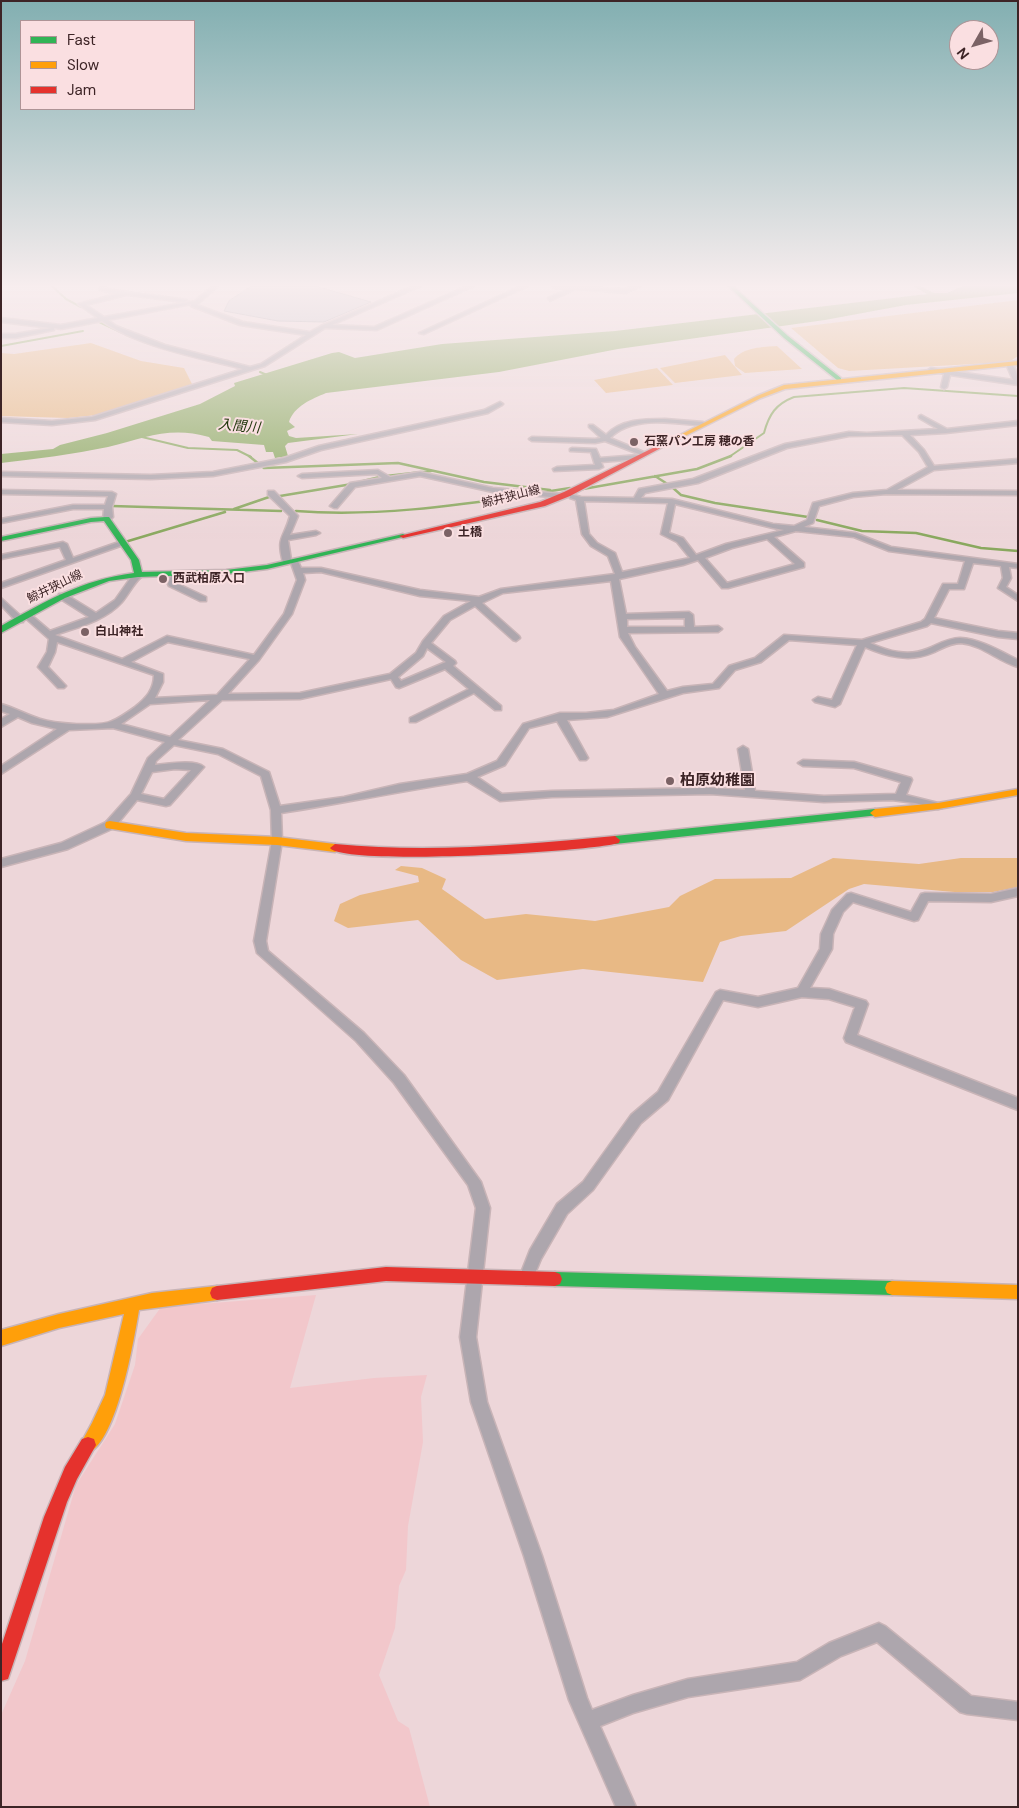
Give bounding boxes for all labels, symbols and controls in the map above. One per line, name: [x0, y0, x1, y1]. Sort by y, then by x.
legend: [20, 20, 195, 110]
north arrow: [949, 20, 999, 70]
text: Fast: [67, 30, 96, 50]
text: N: [953, 44, 973, 63]
text: Slow: [67, 55, 99, 75]
text: Jam: [67, 80, 96, 100]
water label: 入間川: [217, 417, 261, 437]
place label: 石窯パン工房 穂の香: [644, 435, 755, 449]
marker: 石窯パン工房 穂の香: [628, 436, 640, 448]
street label: 鯨井狭山線: [480, 483, 542, 511]
place label: 土橋: [458, 526, 482, 540]
marker: 土橋: [442, 527, 454, 539]
street label: 鯨井狭山線: [25, 567, 85, 607]
place label: 西武柏原入口: [173, 572, 245, 586]
marker: 西武柏原入口: [157, 573, 169, 585]
place label: 白山神社: [95, 625, 143, 639]
marker: 白山神社: [79, 626, 91, 638]
place label: 柏原幼稚園: [680, 772, 755, 790]
marker: 柏原幼稚園: [664, 775, 676, 787]

